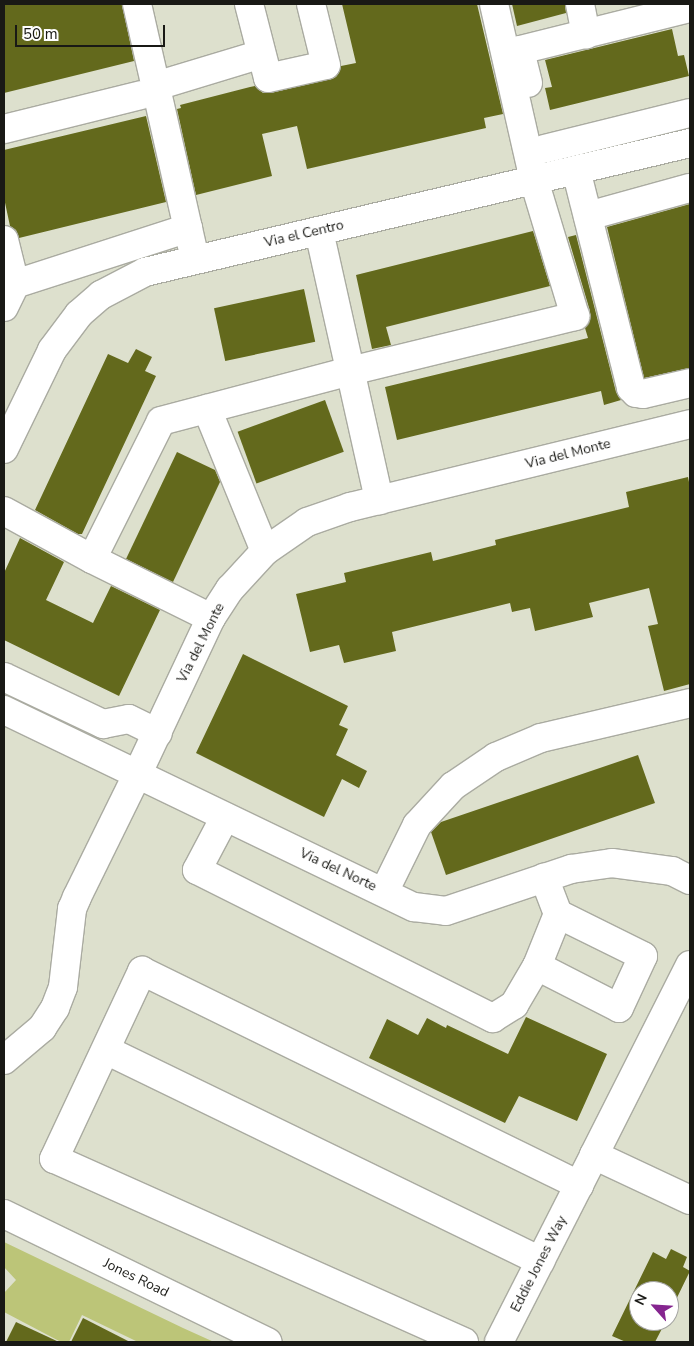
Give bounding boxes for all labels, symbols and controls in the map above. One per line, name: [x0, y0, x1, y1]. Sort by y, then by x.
scale bar: [18, 15, 168, 47]
text: 50 m: [23, 24, 58, 44]
street label: Via el Centro: [263, 217, 345, 251]
street label: Via del Monte: [524, 435, 612, 473]
street label: Via del Monte: [174, 600, 228, 686]
street label: Via del Norte: [297, 845, 379, 895]
street label: Eddie Jones Way: [507, 1213, 571, 1315]
street label: Jones Road: [101, 1255, 171, 1301]
north arrow: [629, 1281, 679, 1331]
text: N: [630, 1291, 652, 1309]

